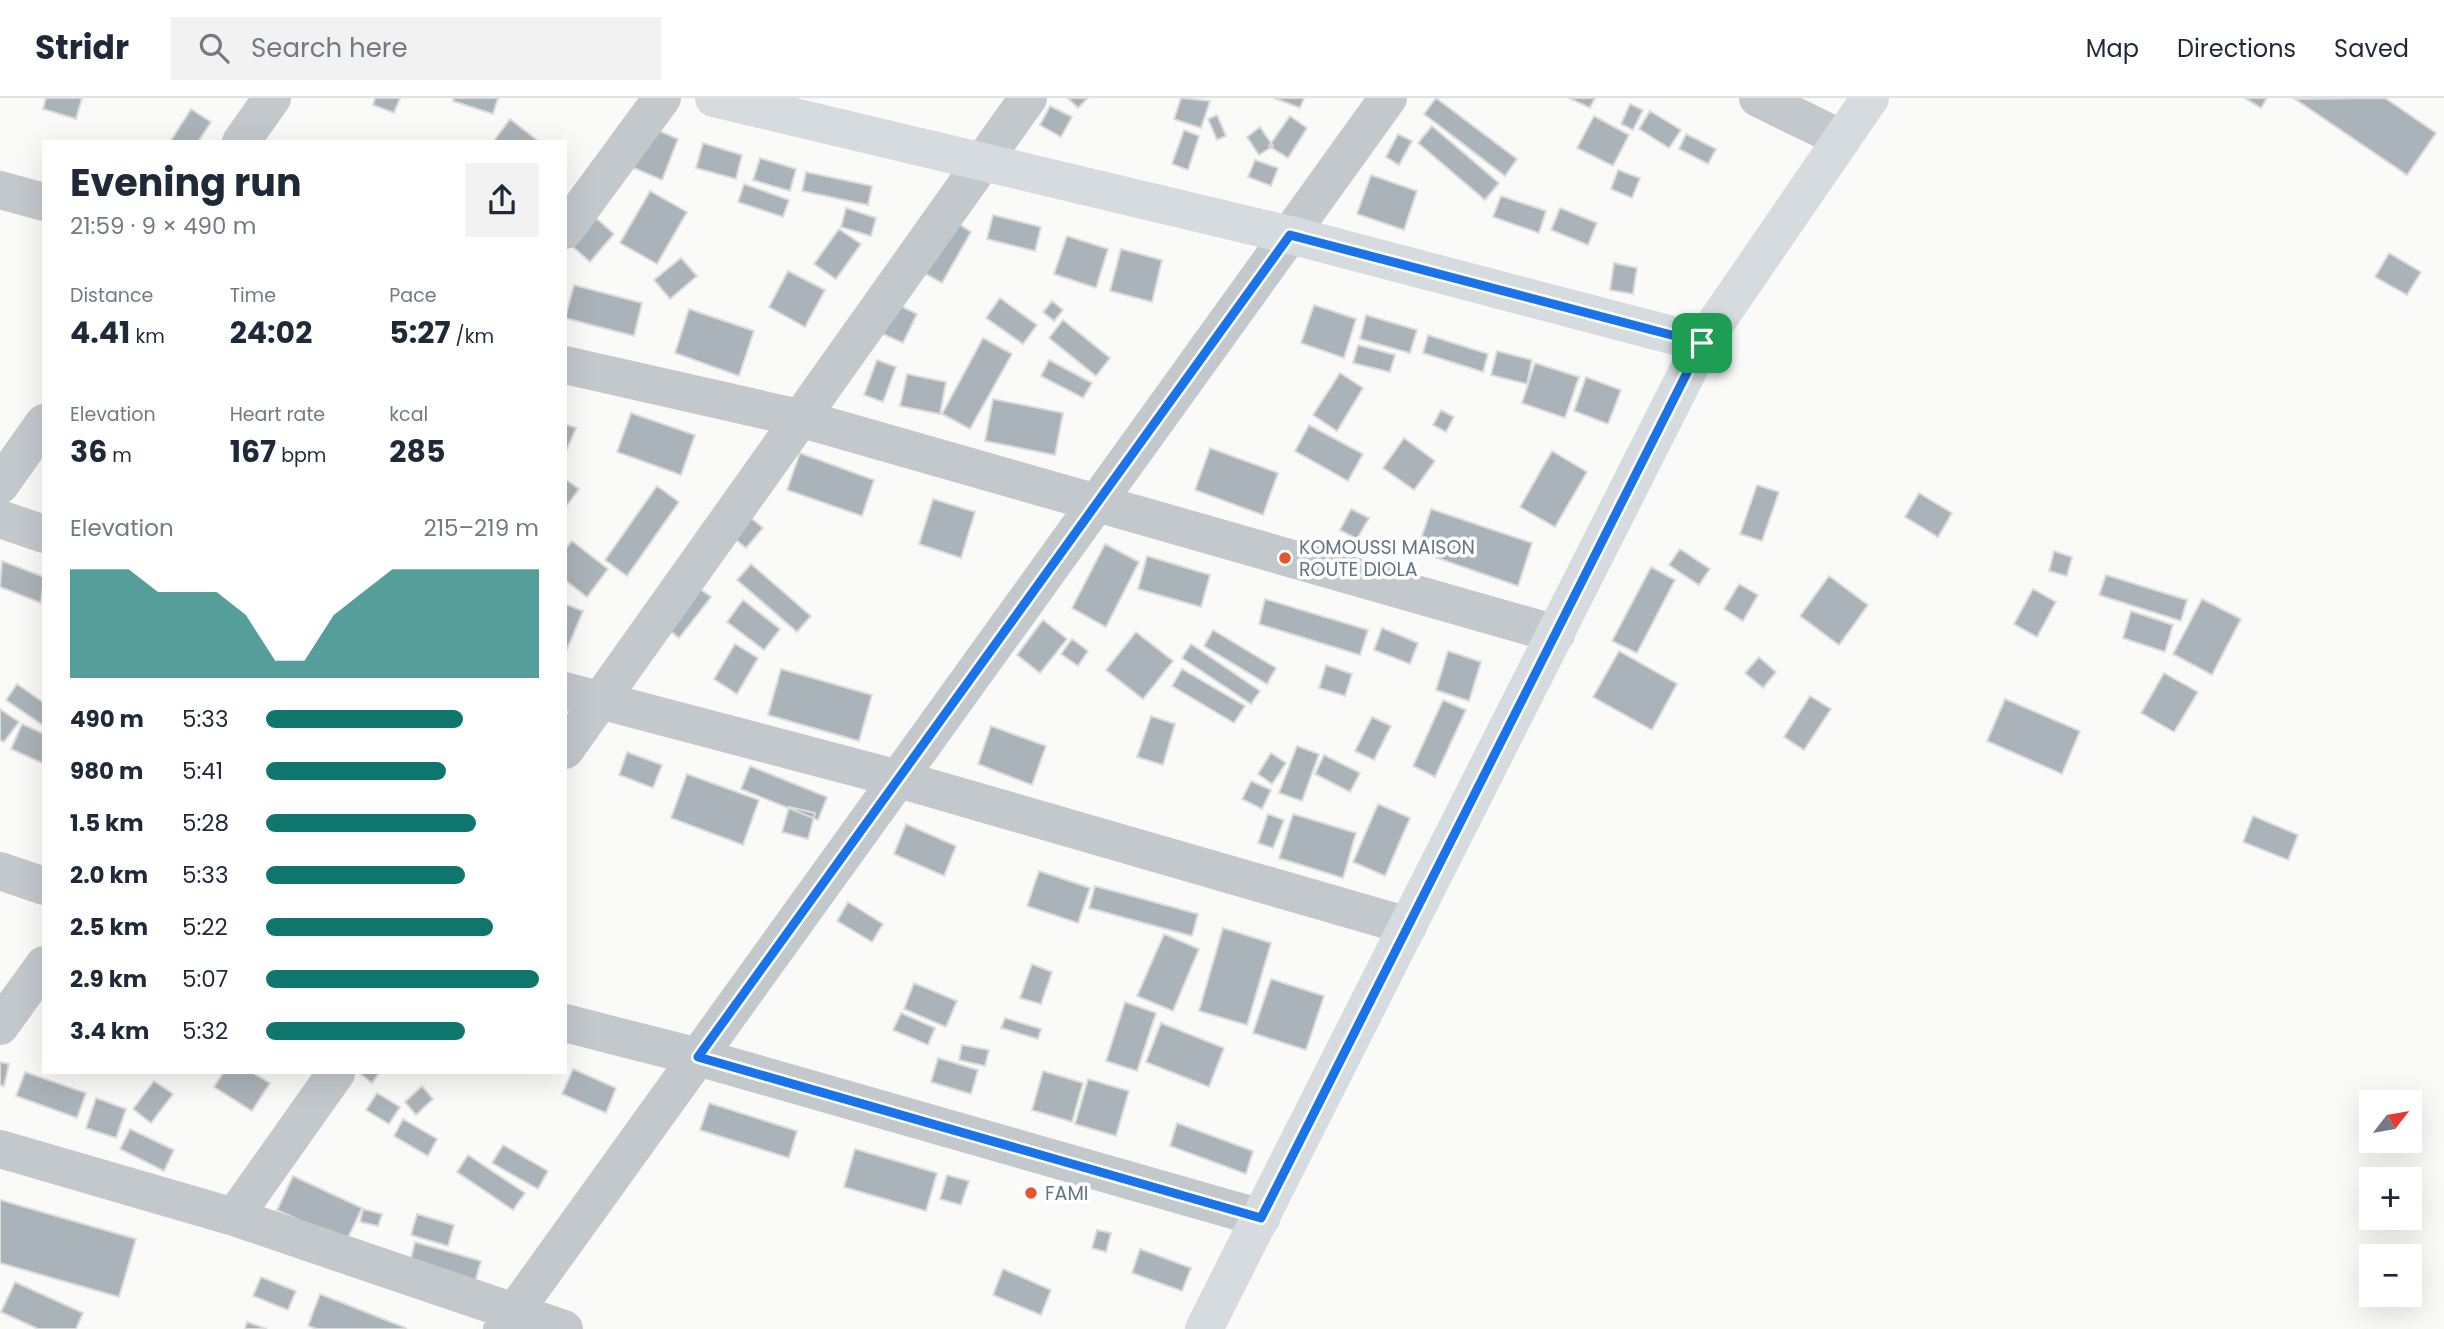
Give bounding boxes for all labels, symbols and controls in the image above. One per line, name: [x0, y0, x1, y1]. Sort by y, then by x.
search box: [171, 17, 661, 80]
text: Stridr: [35, 24, 129, 71]
icon: search: [195, 29, 233, 67]
text: Search here: [251, 30, 408, 66]
text: Map: [2086, 32, 2139, 65]
text: Directions: [2177, 32, 2296, 65]
text: Saved: [2334, 32, 2409, 65]
text: Evening run: [70, 156, 302, 209]
button: share: [465, 163, 539, 237]
text: 21:59 · 9 × 490 m: [70, 210, 256, 242]
text: Distance: [70, 282, 153, 309]
text: Time: [230, 282, 276, 309]
text: Pace: [389, 282, 437, 309]
text: 4.41: [70, 311, 130, 354]
text: 24:02: [230, 311, 312, 354]
text: 5:27: [389, 311, 451, 354]
pin: [1672, 313, 1732, 373]
text: km: [130, 323, 165, 350]
text: /km: [451, 323, 494, 350]
icon: arrive: [1683, 324, 1721, 362]
text: Elevation: [70, 401, 156, 428]
text: Heart rate: [230, 401, 325, 428]
text: kcal: [389, 401, 428, 428]
text: 36: [70, 430, 107, 473]
text: 167: [230, 430, 276, 473]
text: 285: [389, 430, 445, 473]
text: m: [107, 442, 132, 469]
text: bpm: [276, 442, 326, 469]
text: Elevation: [70, 512, 174, 544]
text: 215–219 m: [423, 512, 539, 544]
place label: KOMOUSSI MAISON ROUTE DIOLA: [1299, 534, 1475, 583]
marker: KOMOUSSI MAISON ROUTE DIOLA: [1277, 550, 1293, 566]
text: 490 m: [70, 703, 144, 735]
text: 5:33: [182, 703, 228, 735]
text: 980 m: [70, 755, 143, 787]
text: 5:41: [182, 755, 223, 787]
text: 1.5 km: [70, 807, 144, 839]
text: 5:28: [182, 807, 229, 839]
text: 2.0 km: [70, 859, 148, 891]
text: 5:33: [182, 859, 228, 891]
text: 2.5 km: [70, 911, 148, 943]
text: 5:22: [182, 911, 228, 943]
text: 2.9 km: [70, 963, 147, 995]
text: 5:07: [182, 963, 228, 995]
text: 3.4 km: [70, 1015, 149, 1047]
text: 5:32: [182, 1015, 228, 1047]
north arrow: [2359, 1090, 2422, 1153]
map controls: [2359, 1090, 2422, 1307]
button: +: [2359, 1167, 2422, 1230]
place label: FAMI: [1045, 1180, 1088, 1207]
marker: FAMI: [1023, 1185, 1039, 1201]
button: −: [2359, 1244, 2422, 1307]

